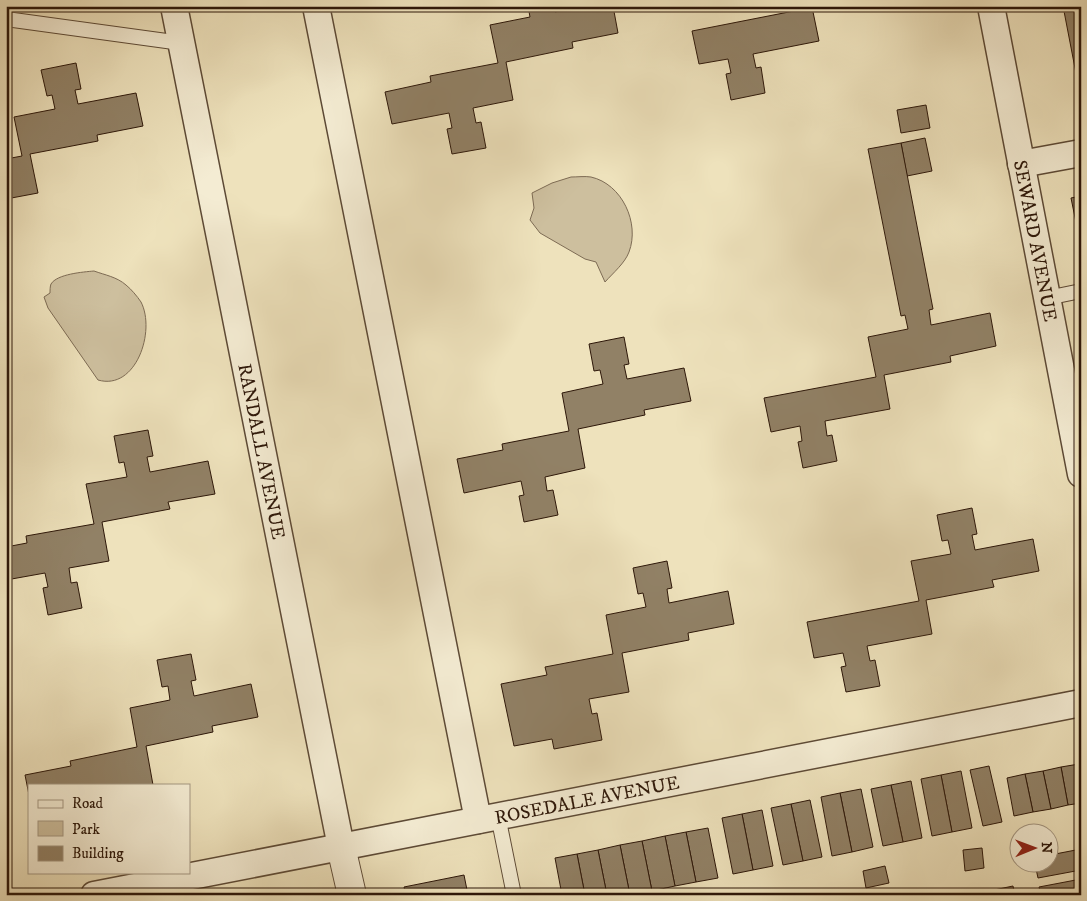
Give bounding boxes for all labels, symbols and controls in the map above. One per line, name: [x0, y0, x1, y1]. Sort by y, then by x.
street label: SEWARD AVENUE: [1008, 158, 1061, 324]
street label: RANDALL AVENUE: [232, 362, 290, 541]
street label: ROSEDALE AVENUE: [493, 771, 681, 830]
legend: [28, 784, 190, 874]
text: Road: [72, 794, 104, 813]
text: Park: [72, 820, 101, 839]
north arrow: [1010, 824, 1060, 874]
text: N: [1037, 842, 1055, 854]
text: Building: [72, 844, 124, 863]

